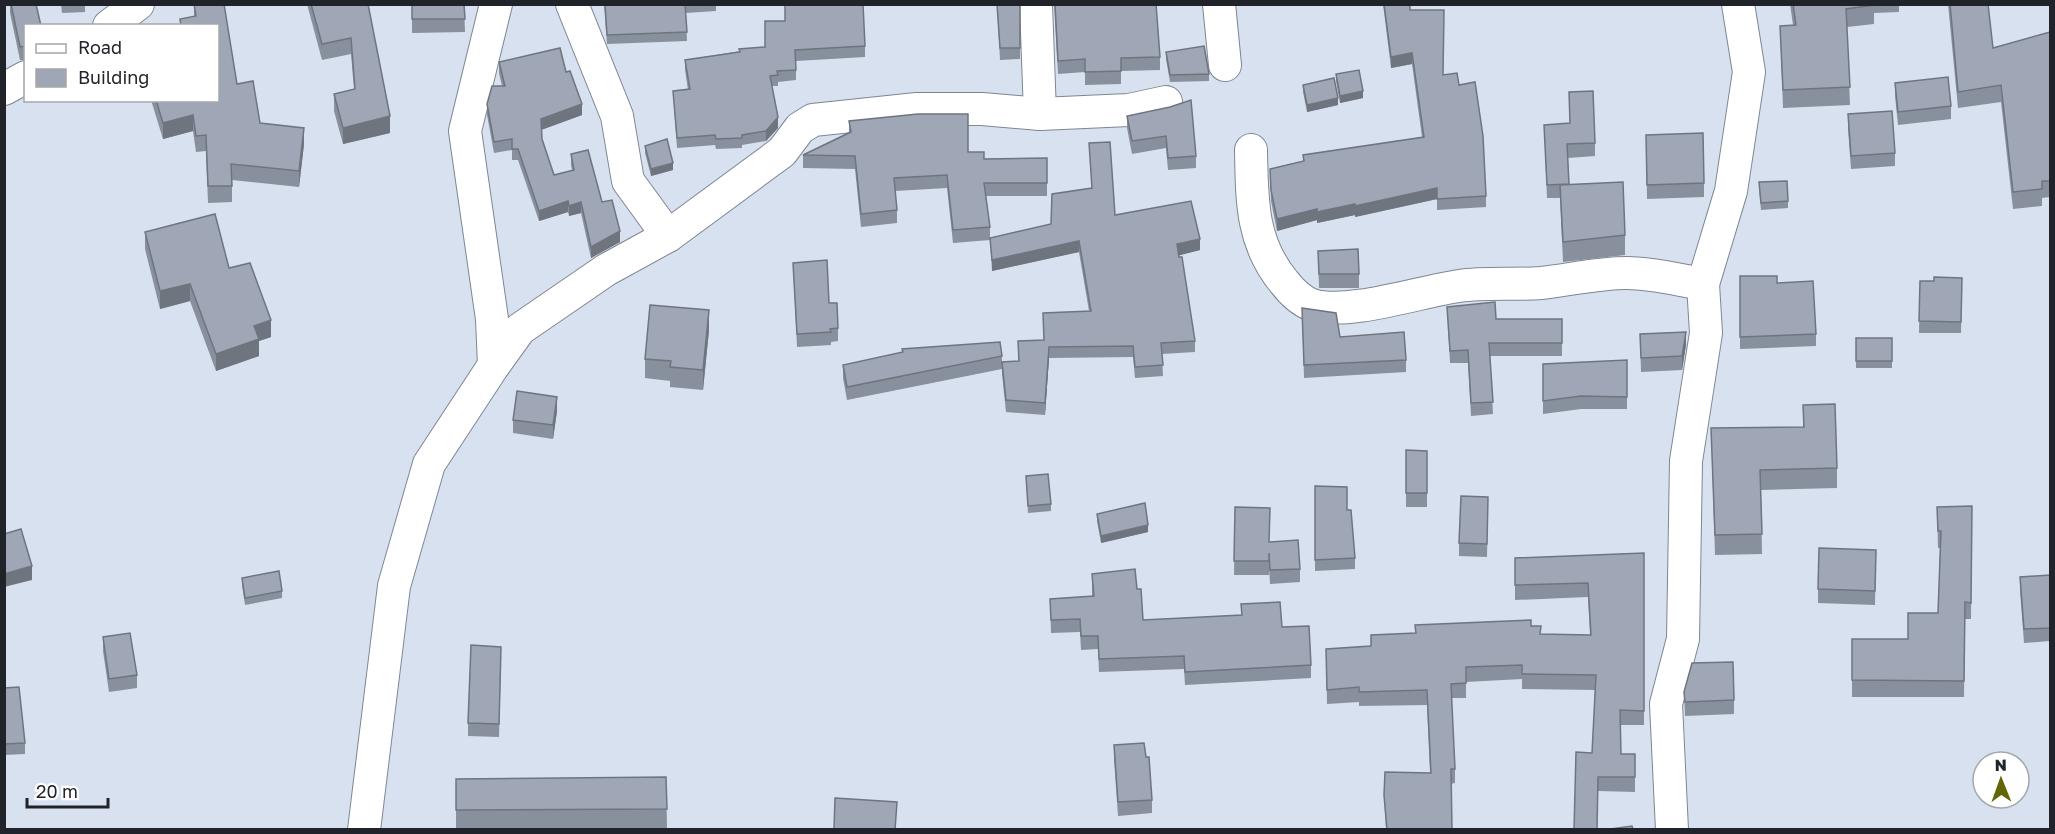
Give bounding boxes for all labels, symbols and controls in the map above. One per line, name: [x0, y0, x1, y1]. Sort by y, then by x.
legend: [24, 24, 219, 102]
text: Road: [78, 36, 122, 58]
text: Building: [78, 66, 149, 88]
north arrow: [1971, 750, 2031, 810]
text: N: [1994, 755, 2007, 775]
scale bar: [27, 771, 108, 809]
text: 20 m: [36, 780, 78, 802]

